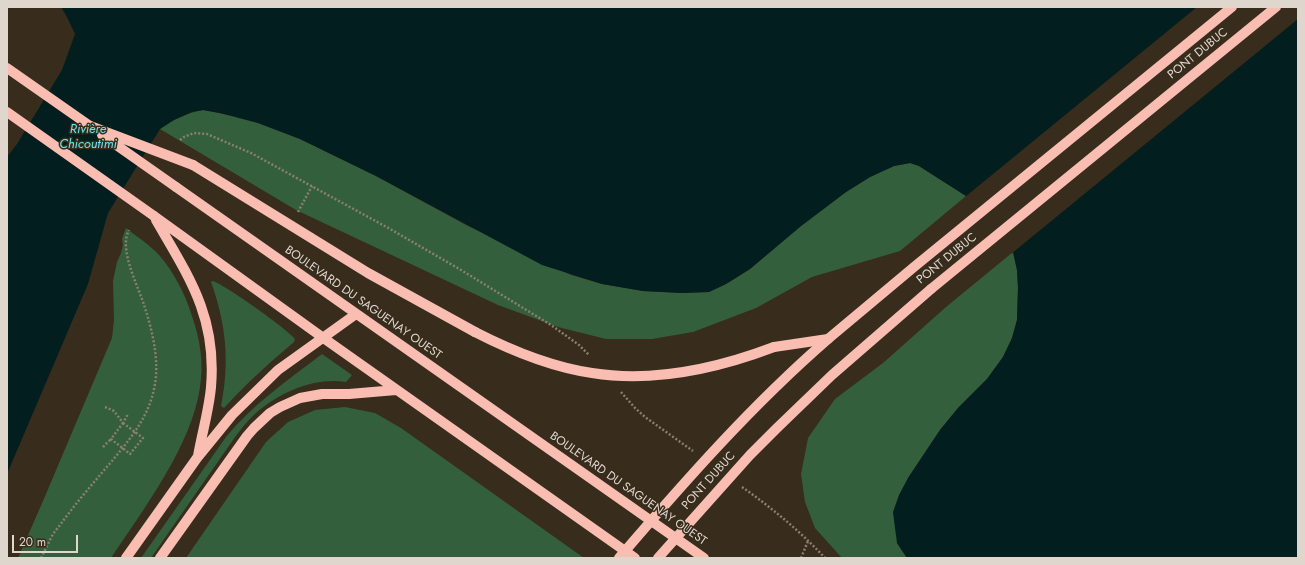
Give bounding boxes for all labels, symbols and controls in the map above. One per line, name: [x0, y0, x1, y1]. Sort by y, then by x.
street label: PONT DUBUC: [1165, 26, 1231, 82]
water label: Rivière Chicoutimi: [59, 122, 117, 153]
street label: PONT DUBUC: [914, 231, 980, 287]
street label: BOULEVARD DU SAGUENAY OUEST: [282, 243, 444, 363]
street label: BOULEVARD DU SAGUENAY OUEST: [547, 429, 709, 549]
street label: PONT DUBUC: [679, 449, 739, 513]
scale bar: [14, 527, 80, 553]
text: 20 m: [19, 533, 46, 551]

